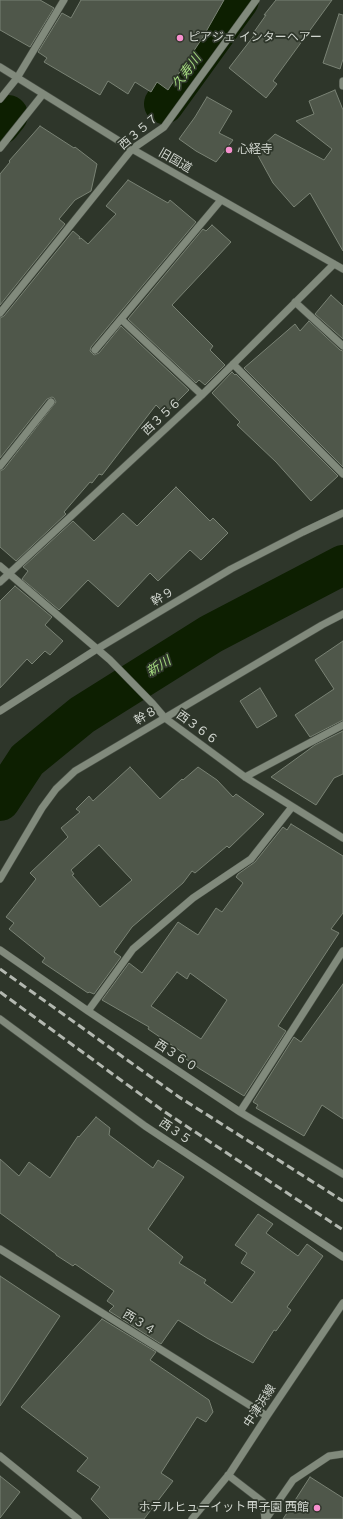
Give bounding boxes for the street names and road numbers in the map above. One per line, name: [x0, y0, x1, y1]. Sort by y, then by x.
street label: 西３５７: [116, 111, 162, 153]
street label: 旧国道: [156, 146, 194, 176]
street label: 西３５６: [140, 395, 184, 439]
street label: 幹９: [149, 585, 177, 609]
street label: 幹８: [132, 704, 160, 728]
street label: 西３６６: [173, 708, 221, 748]
street label: 西３６０: [152, 1037, 200, 1075]
street label: 西３５: [156, 1116, 194, 1148]
street label: 西３４: [120, 1307, 158, 1339]
street label: 中津浜線: [241, 1382, 279, 1430]

